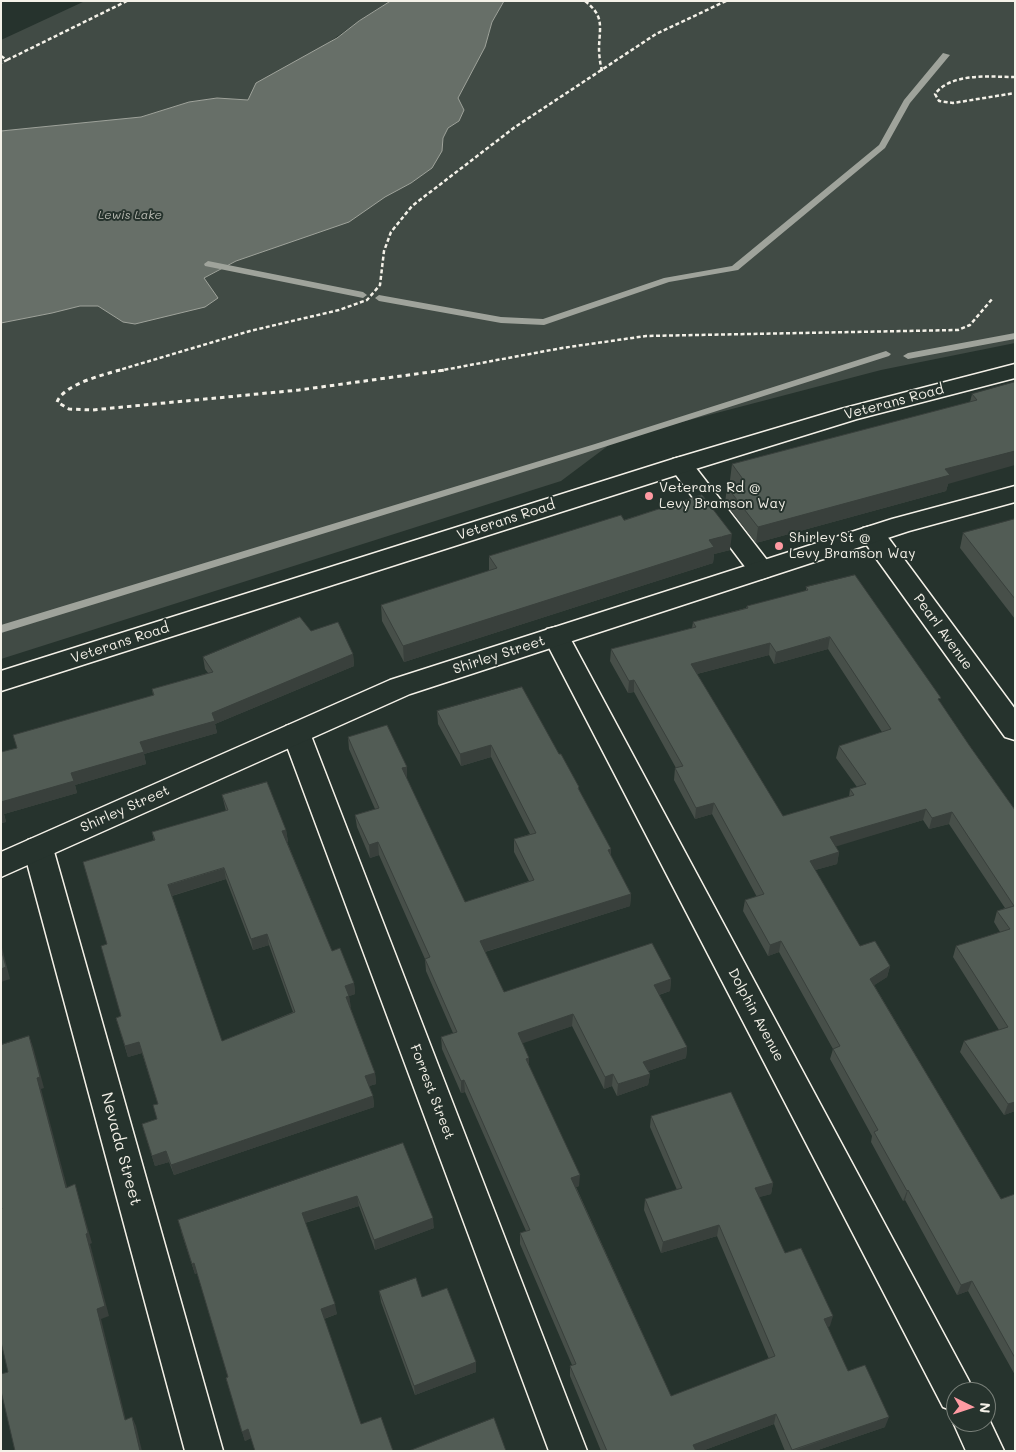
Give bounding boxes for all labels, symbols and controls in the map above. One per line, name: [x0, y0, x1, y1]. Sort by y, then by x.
water label: Lewis Lake: [98, 208, 162, 222]
street label: Veterans Road: [842, 381, 946, 423]
place label: Veterans Rd @ Levy Bramson Way: [659, 480, 785, 512]
marker: Veterans Rd @ Levy Bramson Way: [643, 490, 655, 502]
street label: Veterans Road: [455, 496, 557, 544]
place label: Shirley St @ Levy Bramson Way: [789, 530, 915, 562]
marker: Shirley St @ Levy Bramson Way: [773, 540, 785, 552]
street label: Pearl Avenue: [910, 591, 976, 673]
street label: Veterans Road: [69, 619, 171, 667]
street label: Shirley Street: [451, 632, 547, 678]
street label: Shirley Street: [78, 782, 172, 836]
street label: Dolphin Avenue: [724, 966, 788, 1064]
street label: Forrest Street: [406, 1042, 458, 1142]
street label: Nevada Street: [97, 1090, 145, 1208]
north arrow: [946, 1382, 996, 1432]
text: N: [976, 1402, 995, 1414]

